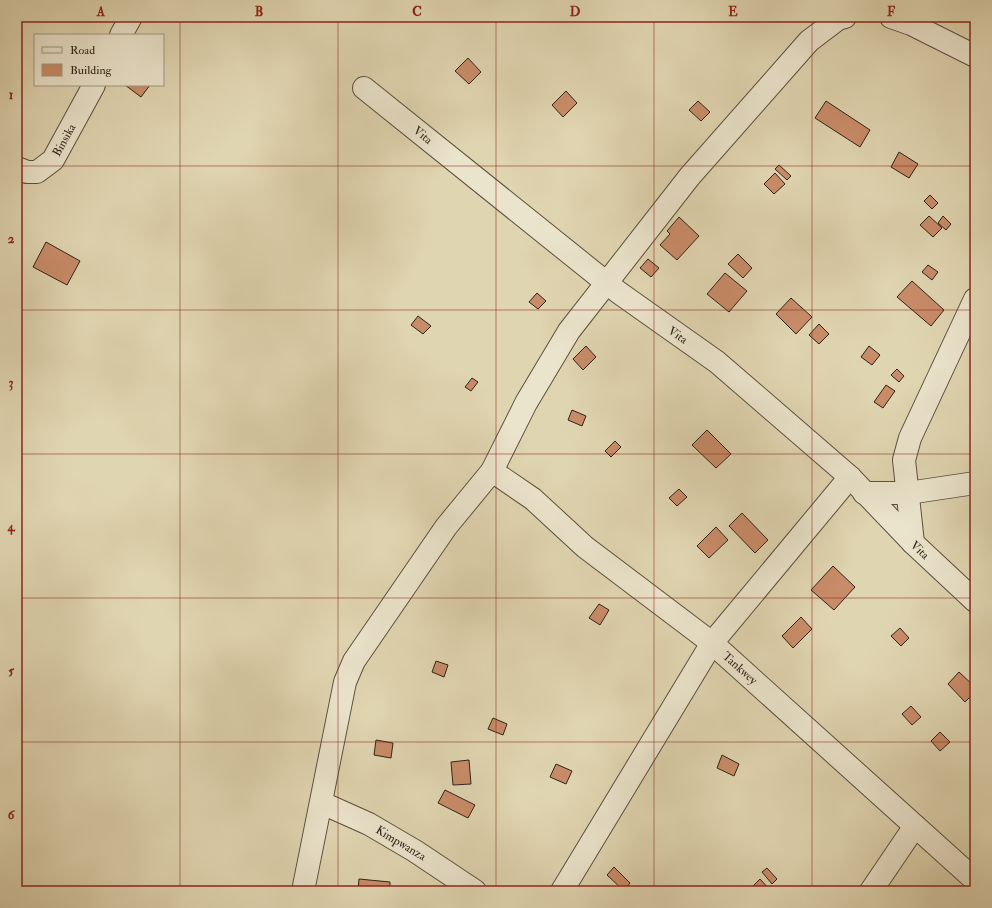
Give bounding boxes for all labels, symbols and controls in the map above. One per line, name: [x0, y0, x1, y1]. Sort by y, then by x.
text: A: [96, 4, 106, 20]
text: B: [255, 4, 263, 20]
text: C: [412, 4, 422, 20]
text: D: [570, 4, 581, 20]
text: E: [728, 4, 738, 20]
text: F: [887, 4, 896, 20]
legend: [34, 34, 164, 86]
text: Road: [70, 43, 95, 58]
text: Building: [70, 63, 113, 78]
text: 1: [9, 87, 14, 103]
street label: Binsika: [49, 120, 80, 159]
street label: Vita: [410, 123, 436, 148]
text: 2: [8, 231, 15, 247]
street label: Vita: [665, 323, 691, 348]
text: 3: [9, 375, 14, 391]
text: 4: [6, 519, 15, 535]
street label: Vita: [907, 538, 933, 564]
street label: Tankwey: [719, 649, 761, 688]
text: 5: [8, 663, 14, 679]
text: 6: [8, 807, 16, 823]
street label: Kimpwanza: [373, 823, 430, 865]

